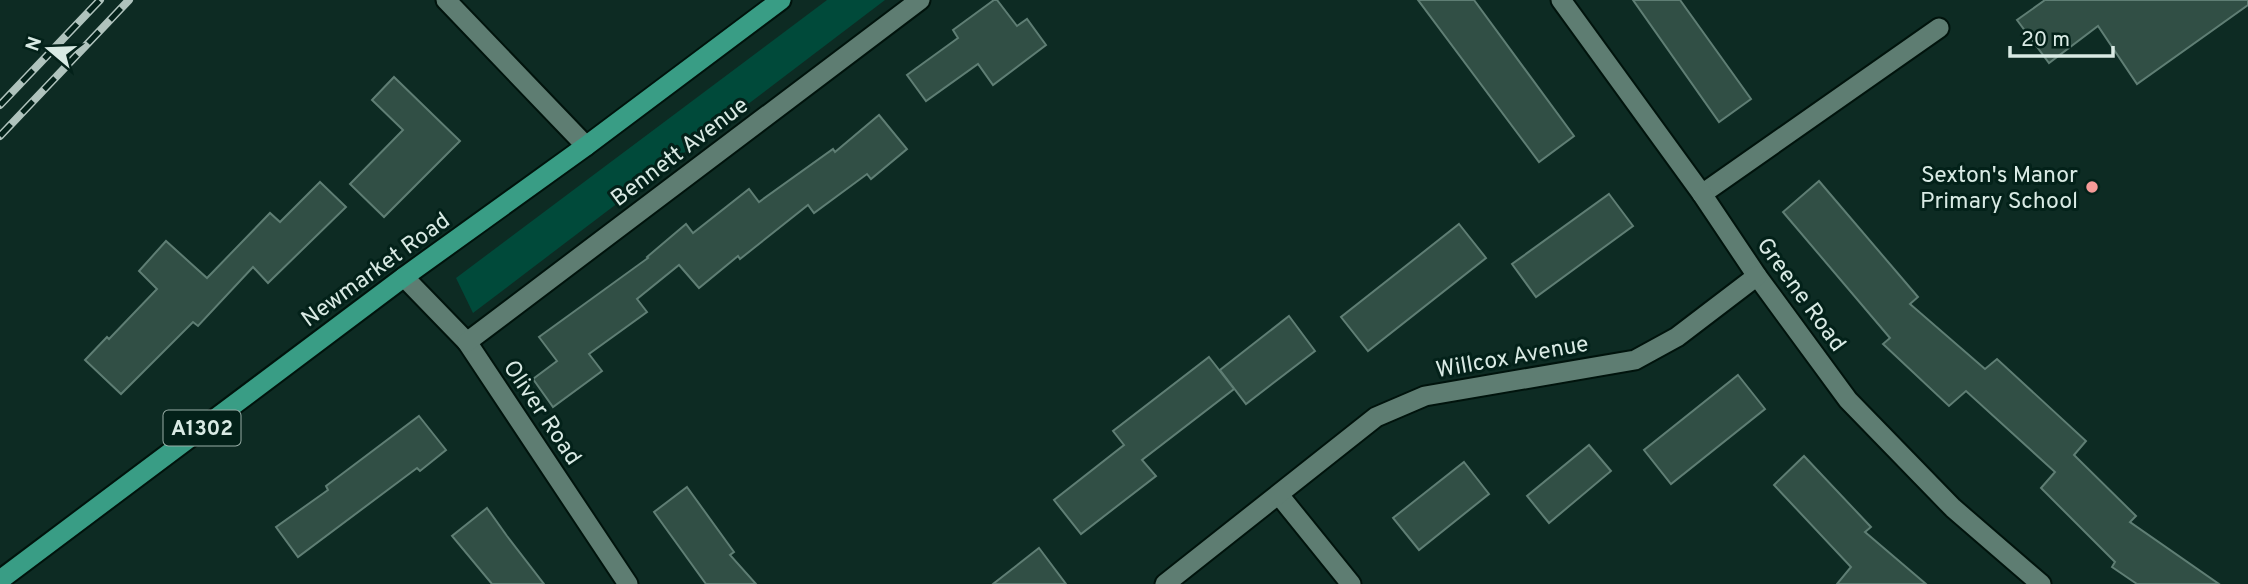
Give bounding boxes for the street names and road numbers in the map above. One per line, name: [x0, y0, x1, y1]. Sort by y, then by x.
street label: Bennett Avenue: [606, 92, 755, 214]
street label: Newmarket Road: [296, 207, 456, 335]
street label: Greene Road: [1749, 233, 1851, 358]
street label: Willcox Avenue: [1434, 331, 1591, 386]
street label: Oliver Road: [495, 355, 587, 471]
road number: A1302: [164, 410, 241, 446]

